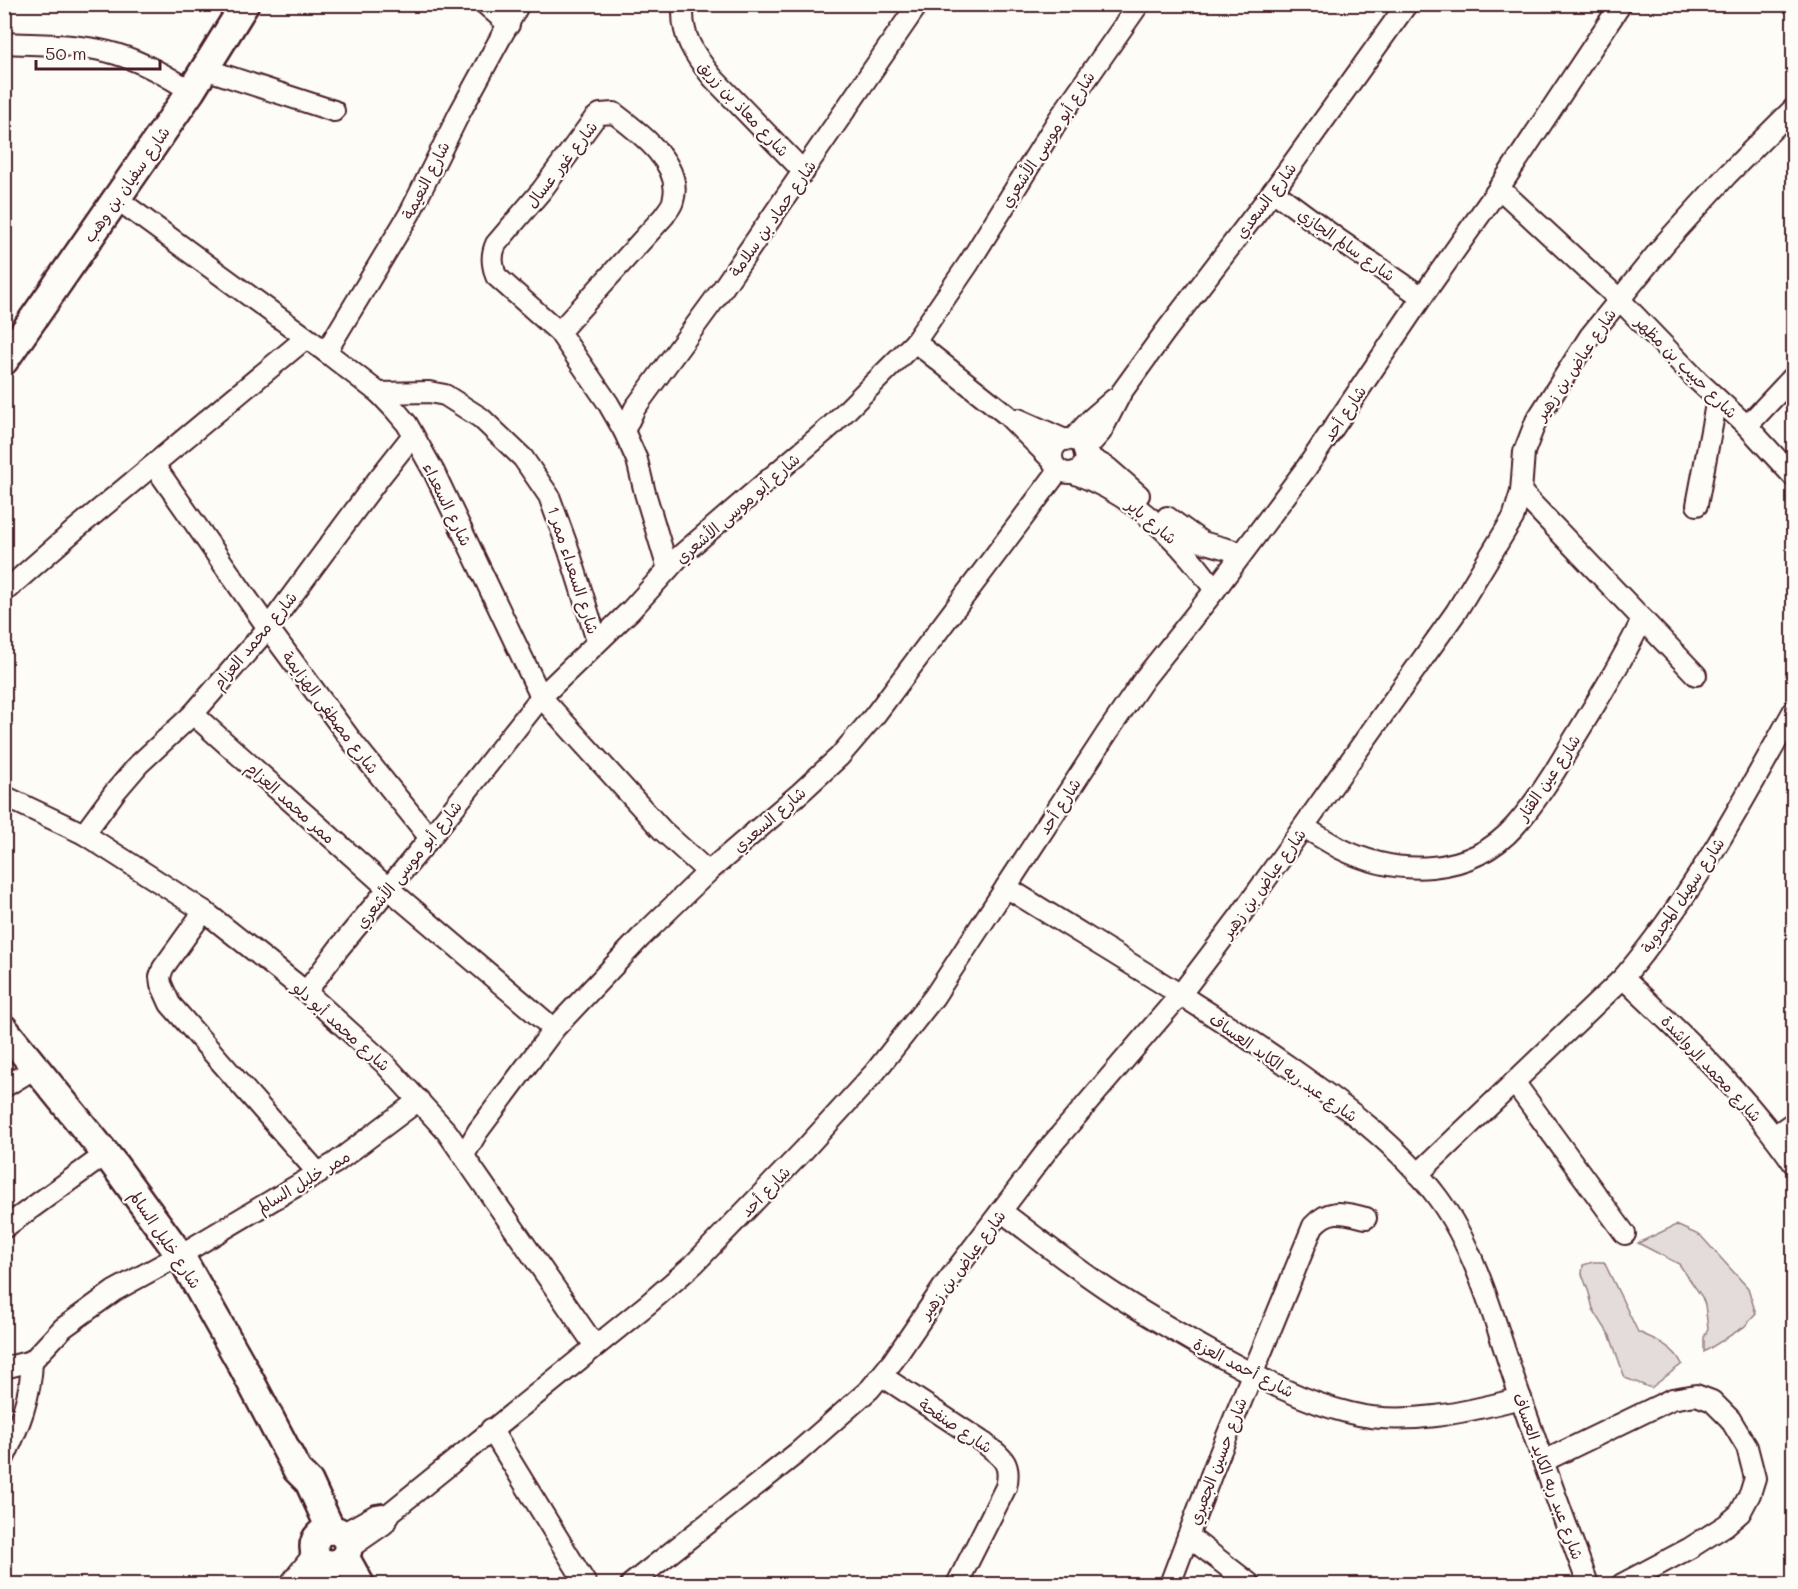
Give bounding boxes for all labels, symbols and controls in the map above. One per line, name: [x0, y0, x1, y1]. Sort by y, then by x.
scale bar: [36, 33, 160, 71]
text: 50 m: [45, 41, 87, 65]
street label: شارع معاذ بن زريق: [693, 55, 794, 162]
street label: شارع أبو موسى الأشعري: [995, 67, 1101, 212]
street label: شارع غور عسال: [520, 116, 603, 213]
street label: شارع سفيان بن وهب: [78, 122, 175, 247]
street label: شارع النعيمة: [396, 137, 455, 223]
street label: شارع حماد بن سلامة: [724, 156, 822, 282]
street label: شارع السعدي: [1230, 158, 1302, 243]
street label: شارع سالم الجازي: [1293, 203, 1400, 288]
street label: شارع عياض بن زهير: [1529, 304, 1622, 427]
street label: شارع حبيب بن مظهر: [1629, 310, 1742, 424]
street label: شارع أحد: [1318, 381, 1372, 446]
street label: شارع أبو موسى الأشعري: [670, 448, 805, 569]
street label: شارع السعداء: [417, 459, 477, 550]
street label: شارع باير: [1119, 492, 1182, 550]
street label: شارع السعداء ممر 1: [542, 503, 605, 637]
street label: شارع محمد العزام: [207, 587, 303, 695]
street label: شارع مصطفى الهزايمة: [276, 647, 384, 779]
street label: شارع عين القتار: [1510, 730, 1586, 827]
street label: ممر محمد العزام: [240, 756, 340, 850]
street label: شارع أحد: [1033, 774, 1087, 839]
street label: شارع السعدي: [728, 782, 811, 858]
street label: شارع أبو موسى الأشعري: [350, 796, 468, 933]
street label: شارع عياض بن زهير: [1215, 824, 1312, 945]
street label: شارع سهيل المجدوبة: [1636, 833, 1730, 958]
street label: شارع محمد أبو دلو: [287, 976, 395, 1077]
street label: شارع عبد ربه الكايد العساف: [1205, 1008, 1362, 1128]
street label: شارع محمد الرواشدة: [1656, 1010, 1767, 1127]
street label: ممر خليل السالم: [252, 1145, 355, 1220]
street label: شارع أحد: [736, 1161, 796, 1222]
street label: شارع خليل السالم: [123, 1186, 207, 1294]
street label: شارع عياض بن زهير: [913, 1205, 1011, 1325]
street label: شارع أحمد العزة: [1189, 1333, 1298, 1403]
street label: شارع عبد ربه الكايد العساف: [1507, 1390, 1589, 1563]
street label: شارع صنفحة: [914, 1393, 997, 1459]
street label: شارع حسين الجعبري: [1183, 1394, 1253, 1528]

